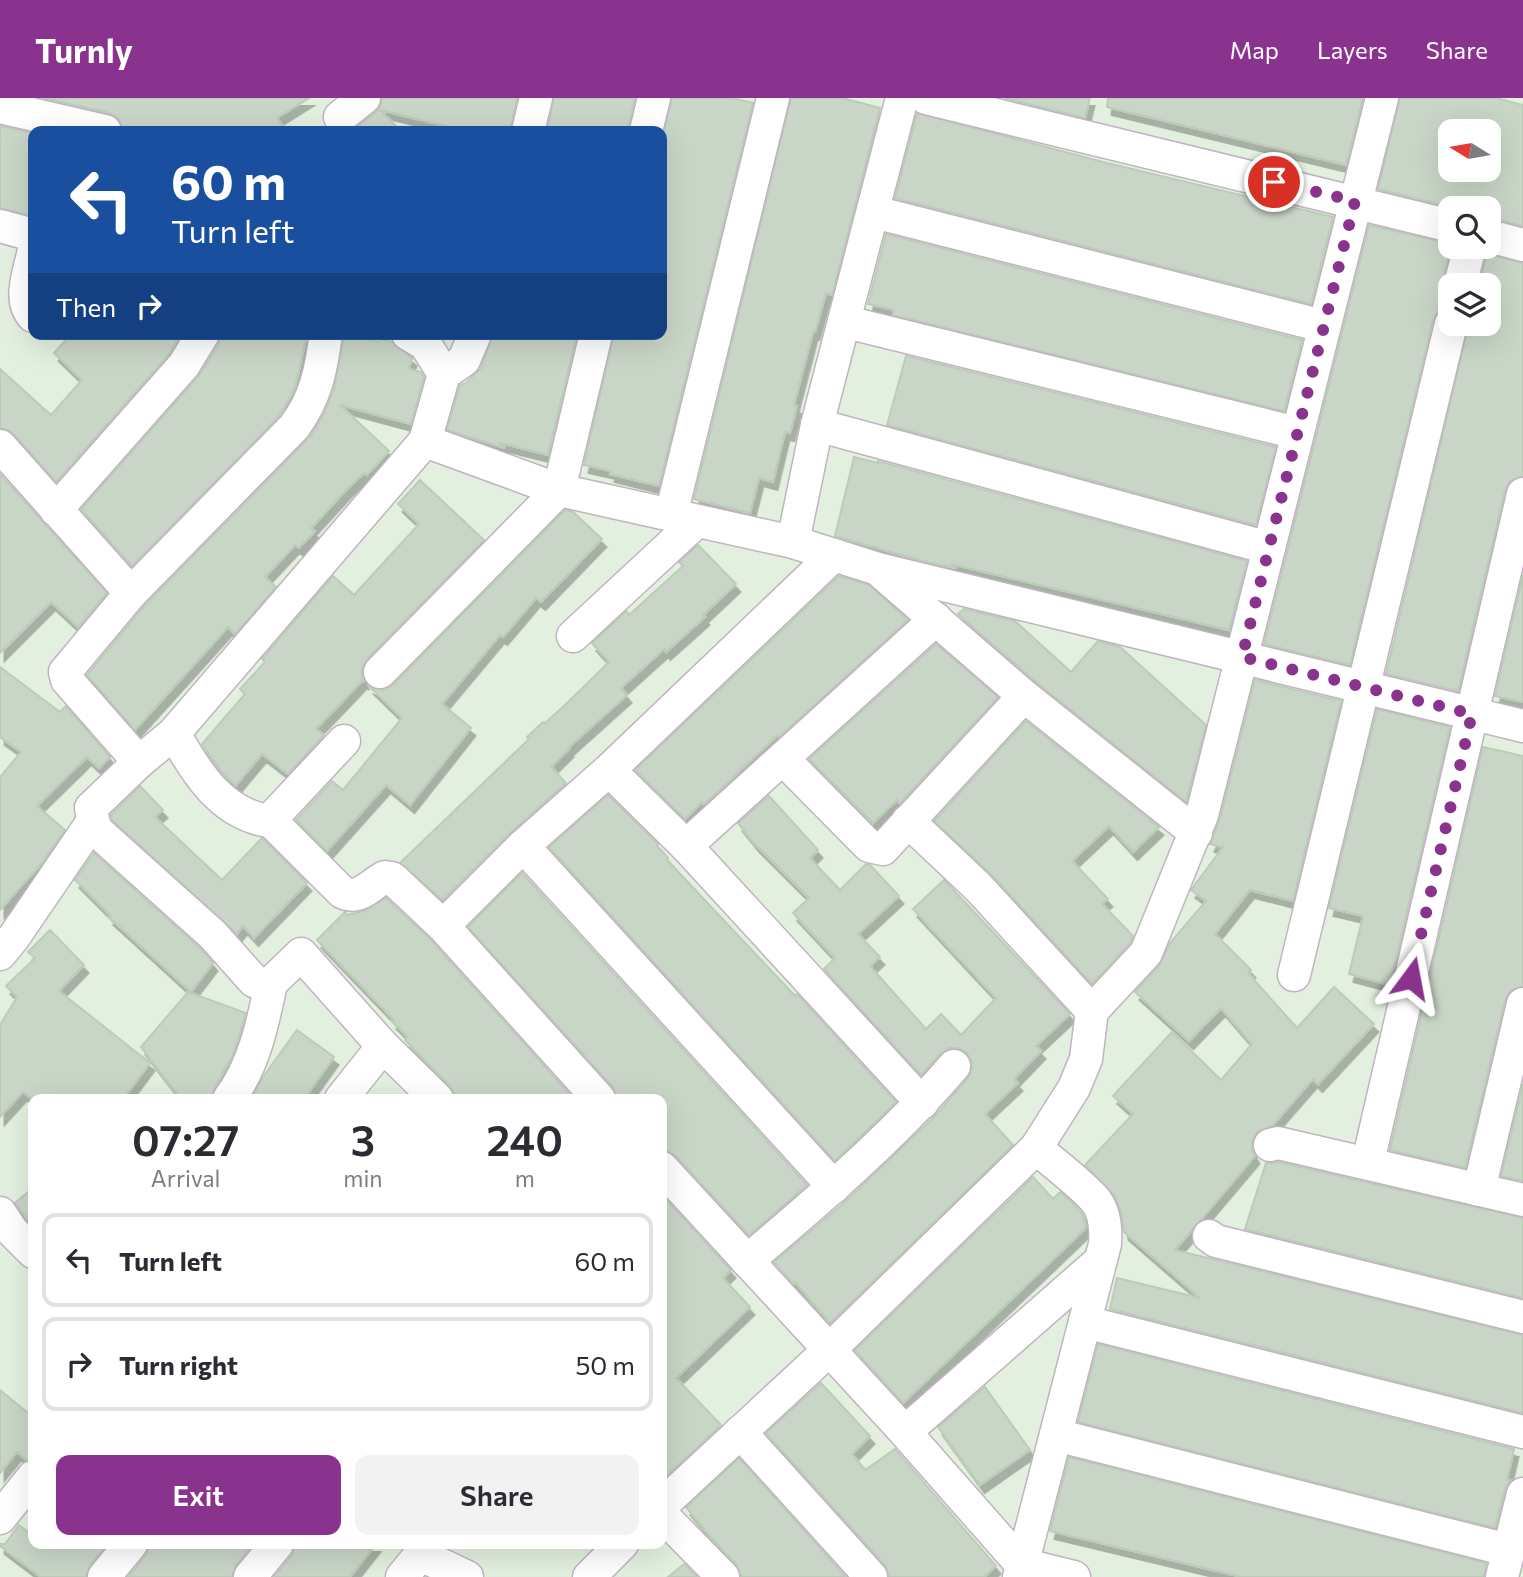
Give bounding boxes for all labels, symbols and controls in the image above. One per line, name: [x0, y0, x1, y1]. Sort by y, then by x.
text: Turnly: [35, 29, 133, 70]
text: Map: [1230, 35, 1279, 64]
text: Layers: [1317, 35, 1388, 64]
text: Share: [1426, 35, 1488, 64]
north arrow: [1438, 119, 1502, 182]
map controls: [1438, 119, 1501, 336]
text: 60 m: [171, 150, 286, 210]
pin: [1244, 152, 1304, 212]
icon: left: [56, 154, 147, 245]
icon: arrive: [1255, 163, 1293, 201]
button: search: [1438, 196, 1501, 259]
text: Turn left: [171, 210, 295, 250]
button: layers: [1438, 273, 1501, 336]
icon: right: [130, 287, 168, 325]
text: Then: [56, 291, 116, 322]
position arrow: [1374, 941, 1448, 1015]
text: 07:27: [132, 1113, 239, 1165]
text: 3: [351, 1113, 375, 1165]
text: 240: [487, 1113, 563, 1165]
text: Arrival: [151, 1164, 220, 1192]
text: min: [343, 1164, 382, 1192]
text: m: [515, 1164, 535, 1192]
icon: left: [60, 1241, 98, 1279]
text: Turn left: [119, 1245, 222, 1276]
text: 60 m: [575, 1245, 635, 1276]
icon: right: [60, 1345, 98, 1383]
text: Turn right: [119, 1349, 238, 1380]
text: 50 m: [575, 1349, 635, 1380]
button: Exit: [56, 1455, 341, 1535]
button: Share: [355, 1455, 639, 1535]

